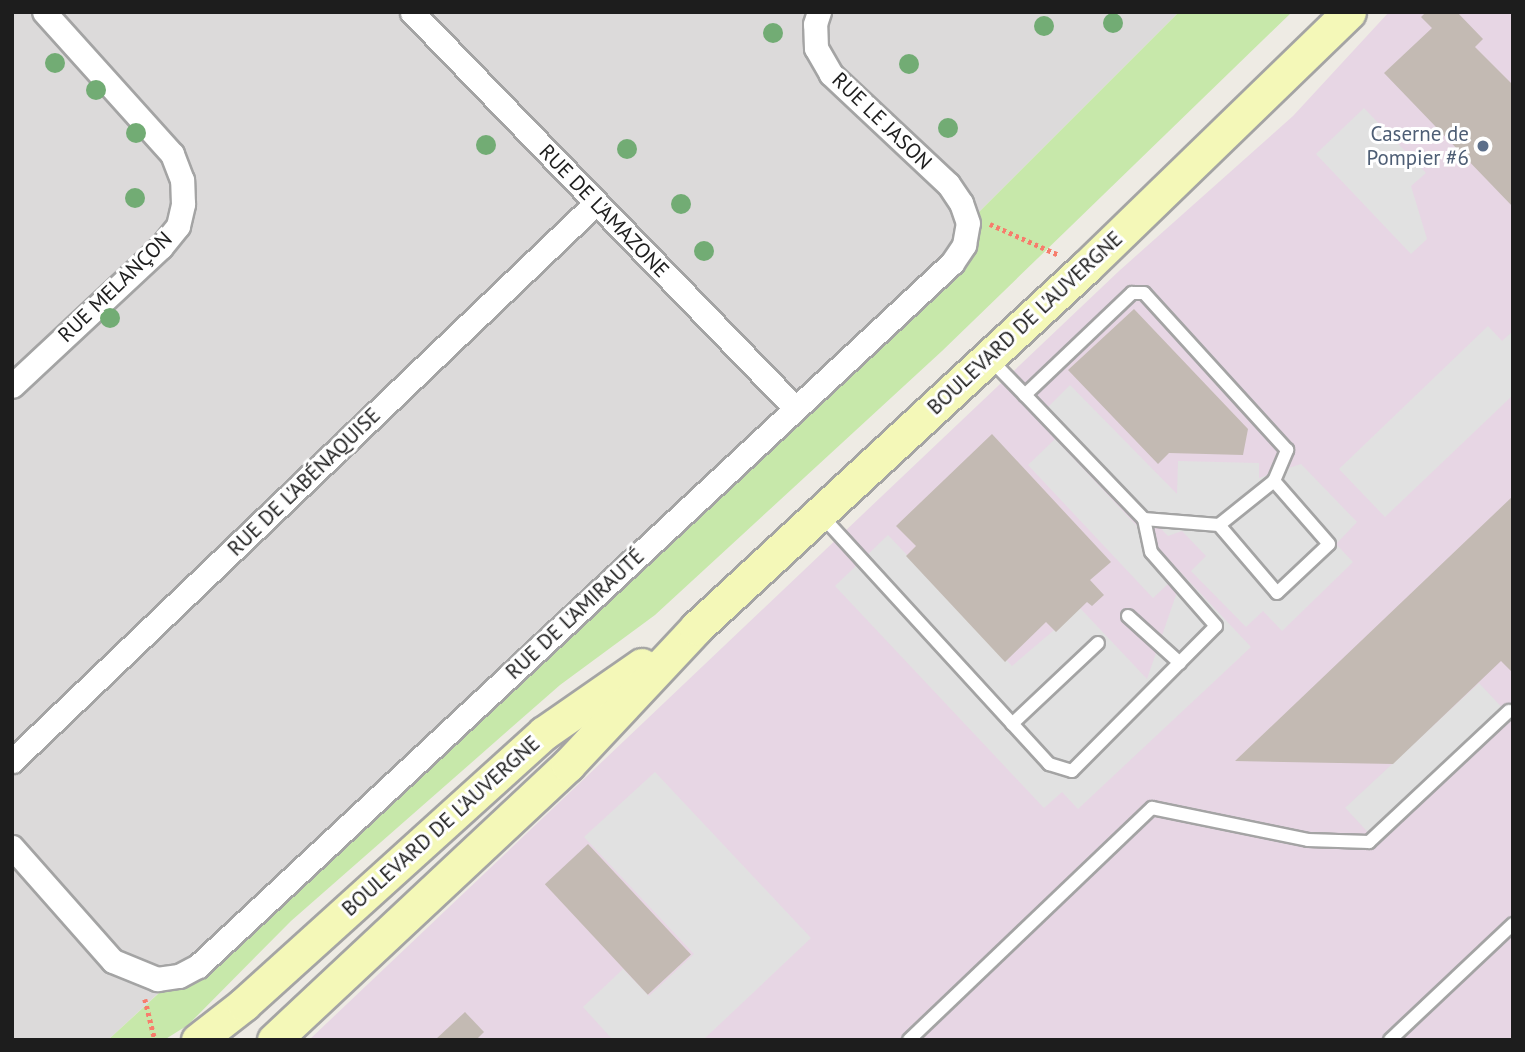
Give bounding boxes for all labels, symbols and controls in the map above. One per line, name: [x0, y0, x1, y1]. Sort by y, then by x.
street label: RUE LE JASON: [827, 67, 937, 175]
place label: Caserne de Pompier #6: [1366, 121, 1469, 171]
marker: Caserne de Pompier #6: [1475, 138, 1491, 154]
street label: RUE DE L'AMAZONE: [534, 139, 674, 283]
street label: RUE MELANÇON: [53, 226, 177, 348]
street label: BOULEVARD DE L'AUVERGNE: [922, 226, 1128, 420]
street label: RUE DE L'ABÉNAQUISE: [223, 403, 385, 561]
street label: RUE DE L'AMIRAUTÉ: [501, 543, 649, 685]
street label: BOULEVARD DE L'AUVERGNE: [337, 731, 545, 921]

